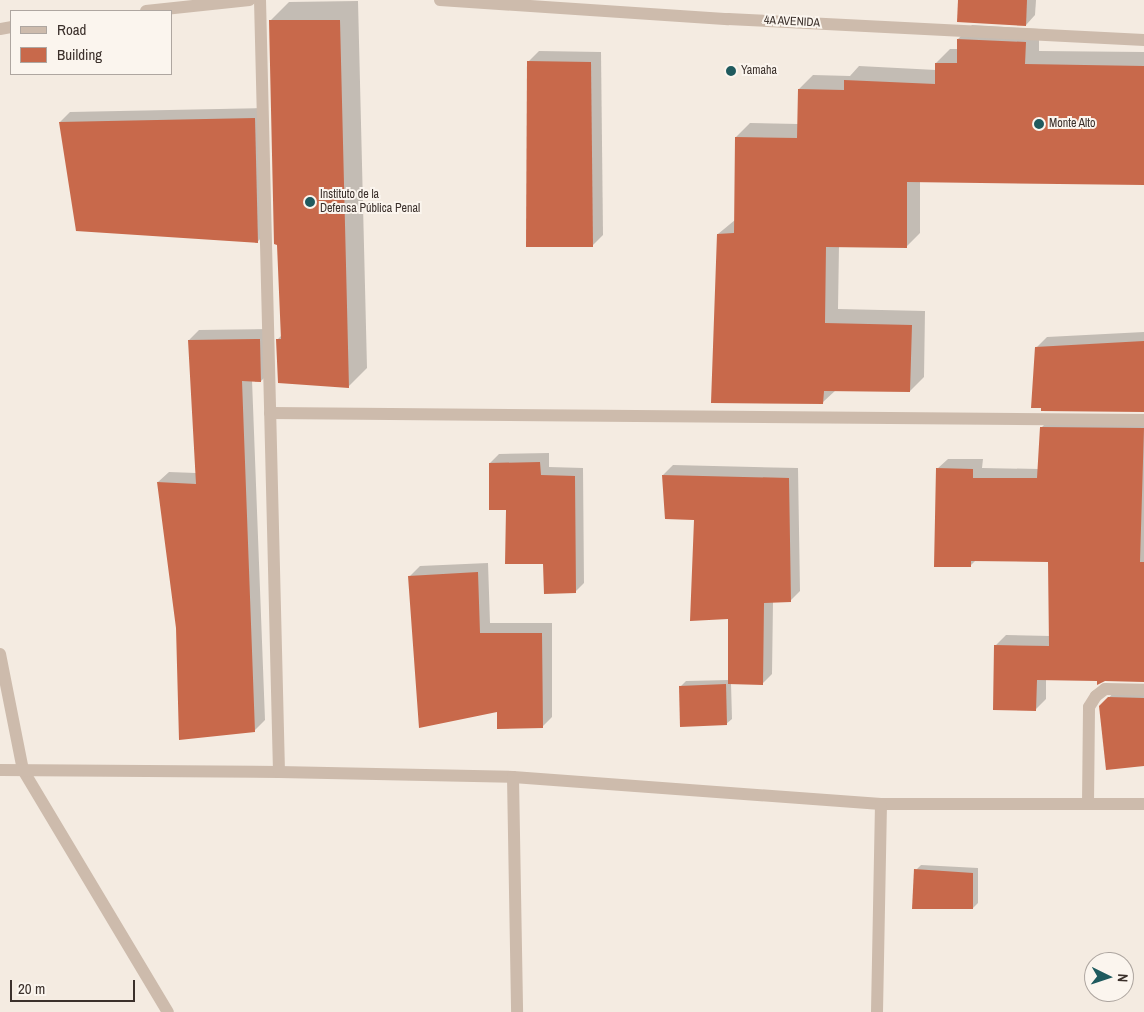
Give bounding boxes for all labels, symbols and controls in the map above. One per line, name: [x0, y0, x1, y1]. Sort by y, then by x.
legend: [10, 10, 172, 75]
street label: 4A AVENIDA: [763, 13, 821, 31]
text: Road: [57, 19, 86, 40]
text: Building: [57, 44, 102, 65]
place label: Yamaha: [741, 64, 777, 78]
marker: Yamaha: [725, 65, 737, 77]
place label: Monte Alto: [1049, 117, 1096, 131]
marker: Monte Alto: [1033, 118, 1045, 130]
place label: Instituto de la Defensa Pública Penal: [320, 188, 420, 216]
marker: Instituto de la Defensa Pública Penal: [304, 196, 316, 208]
north arrow: [1084, 952, 1134, 1002]
scale bar: [12, 970, 138, 1002]
text: N: [1114, 973, 1132, 983]
text: 20 m: [18, 978, 45, 999]

